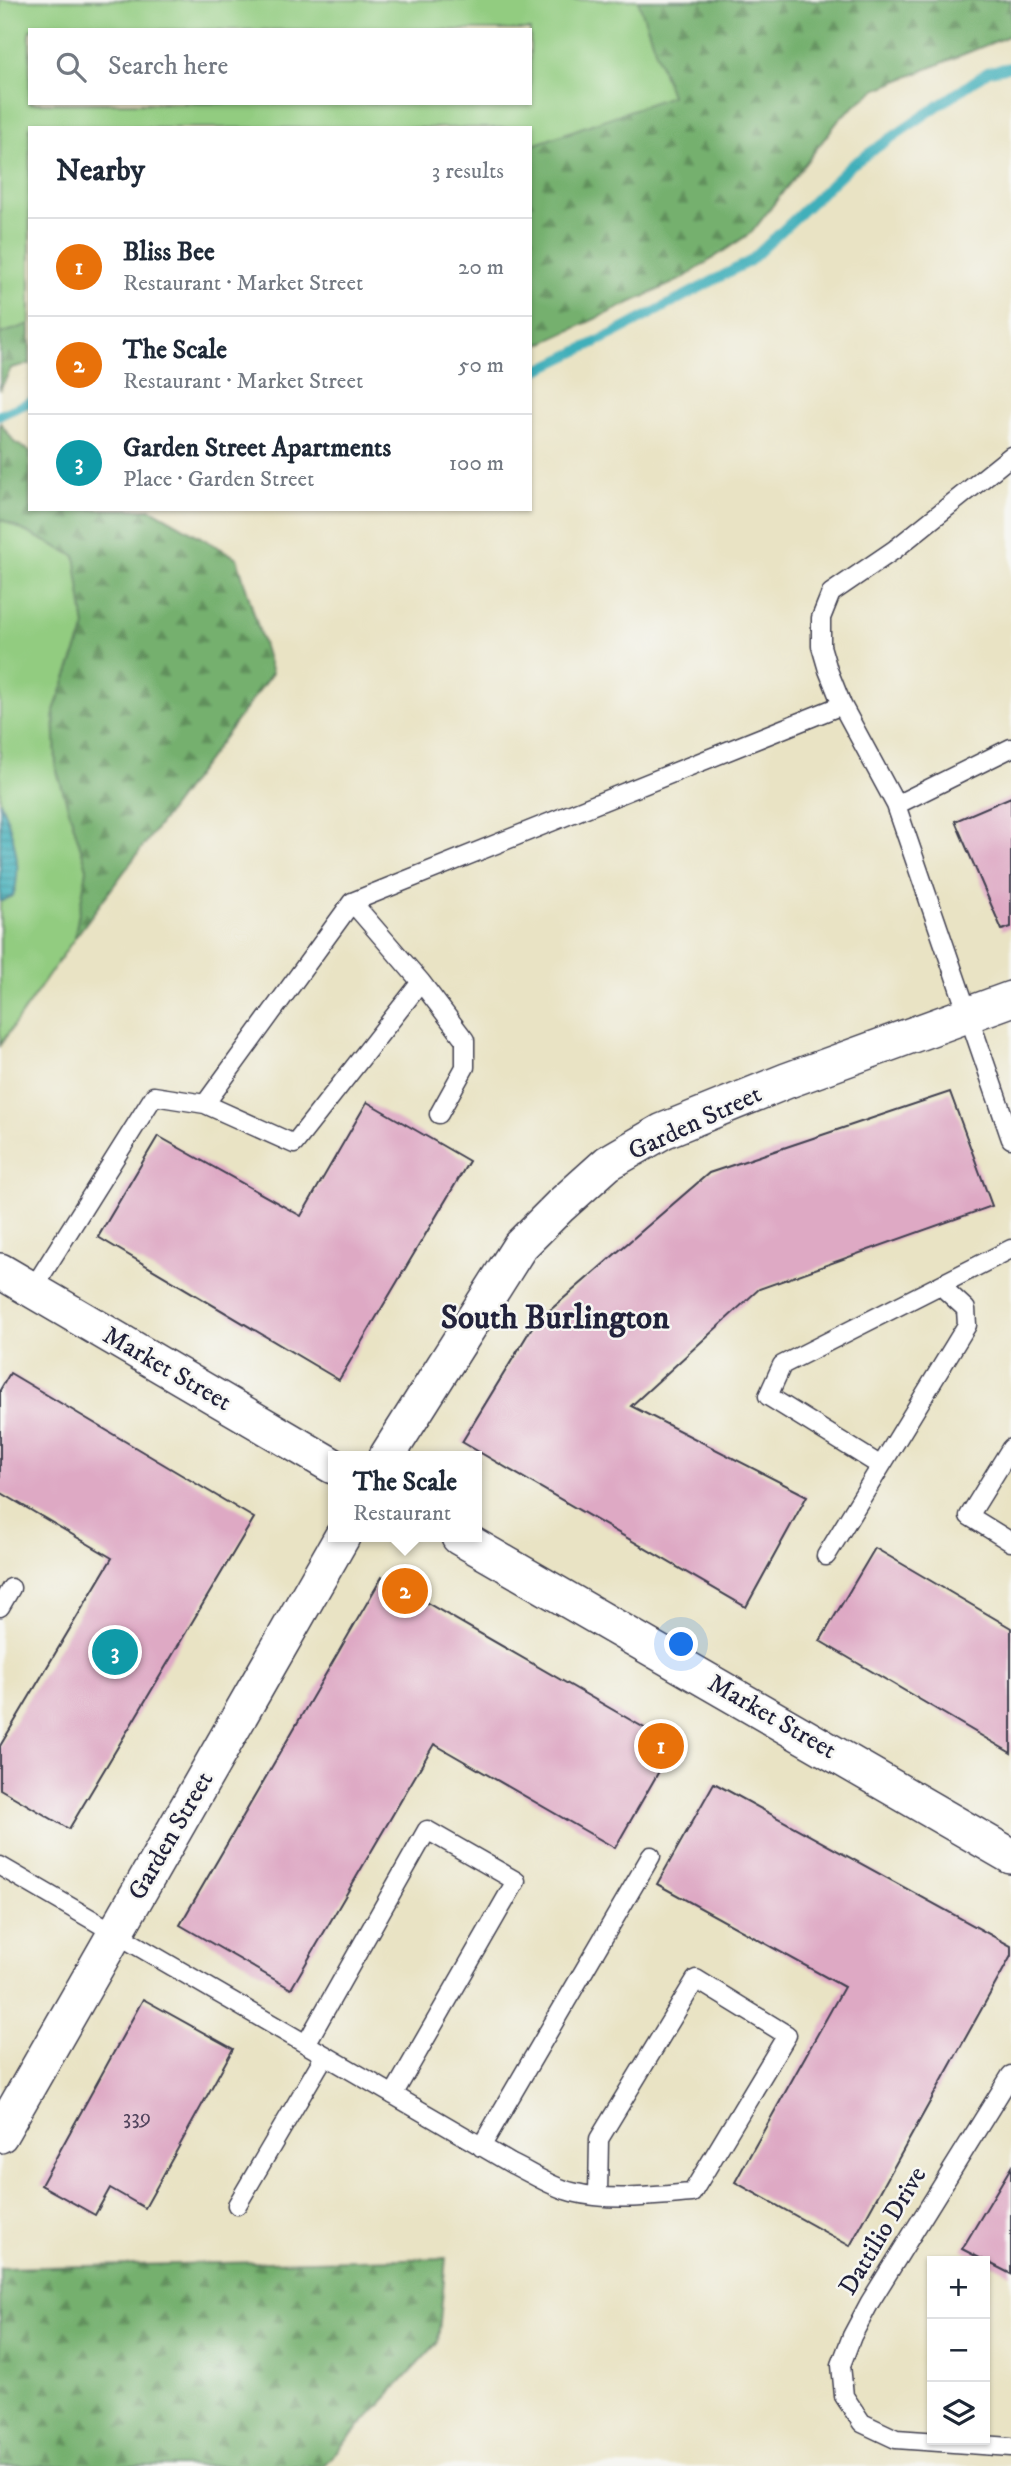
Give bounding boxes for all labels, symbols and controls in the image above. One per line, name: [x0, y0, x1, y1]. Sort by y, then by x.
search box: [28, 28, 532, 105]
icon: search: [52, 48, 90, 86]
text: Search here: [108, 50, 228, 83]
text: Nearby: [56, 153, 145, 190]
text: 3 results: [432, 157, 504, 186]
text: Bliss Bee: [123, 236, 215, 269]
text: 1: [75, 253, 83, 282]
text: 20 m: [458, 253, 504, 282]
text: Restaurant · Market Street: [123, 269, 363, 298]
text: The Scale: [123, 334, 227, 367]
text: 2: [73, 351, 85, 380]
text: 50 m: [458, 351, 504, 380]
text: Restaurant · Market Street: [123, 367, 363, 396]
text: Garden Street Apartments: [123, 432, 391, 465]
text: 3: [75, 449, 83, 478]
text: 100 m: [449, 449, 504, 478]
text: Place · Garden Street: [123, 465, 314, 494]
street label: Garden Street: [623, 1078, 767, 1168]
district label: South Burlington: [441, 1298, 670, 1339]
street label: Market Street: [97, 1319, 237, 1419]
popup: [328, 1451, 482, 1542]
text: The Scale: [353, 1466, 457, 1499]
text: Restaurant: [353, 1499, 451, 1528]
pin: 2: [382, 1565, 428, 1617]
pin: 3: [92, 1626, 138, 1678]
your location: [664, 1627, 698, 1661]
street label: Market Street: [702, 1667, 842, 1767]
pin: 1: [638, 1720, 684, 1772]
street label: Garden Street: [121, 1766, 221, 1906]
house number: 339: [123, 2103, 151, 2132]
street label: Dattilio Drive: [832, 2161, 934, 2301]
map controls: [927, 2256, 990, 2445]
button: +: [927, 2256, 990, 2319]
button: −: [927, 2319, 990, 2382]
button: layers: [927, 2382, 990, 2445]

